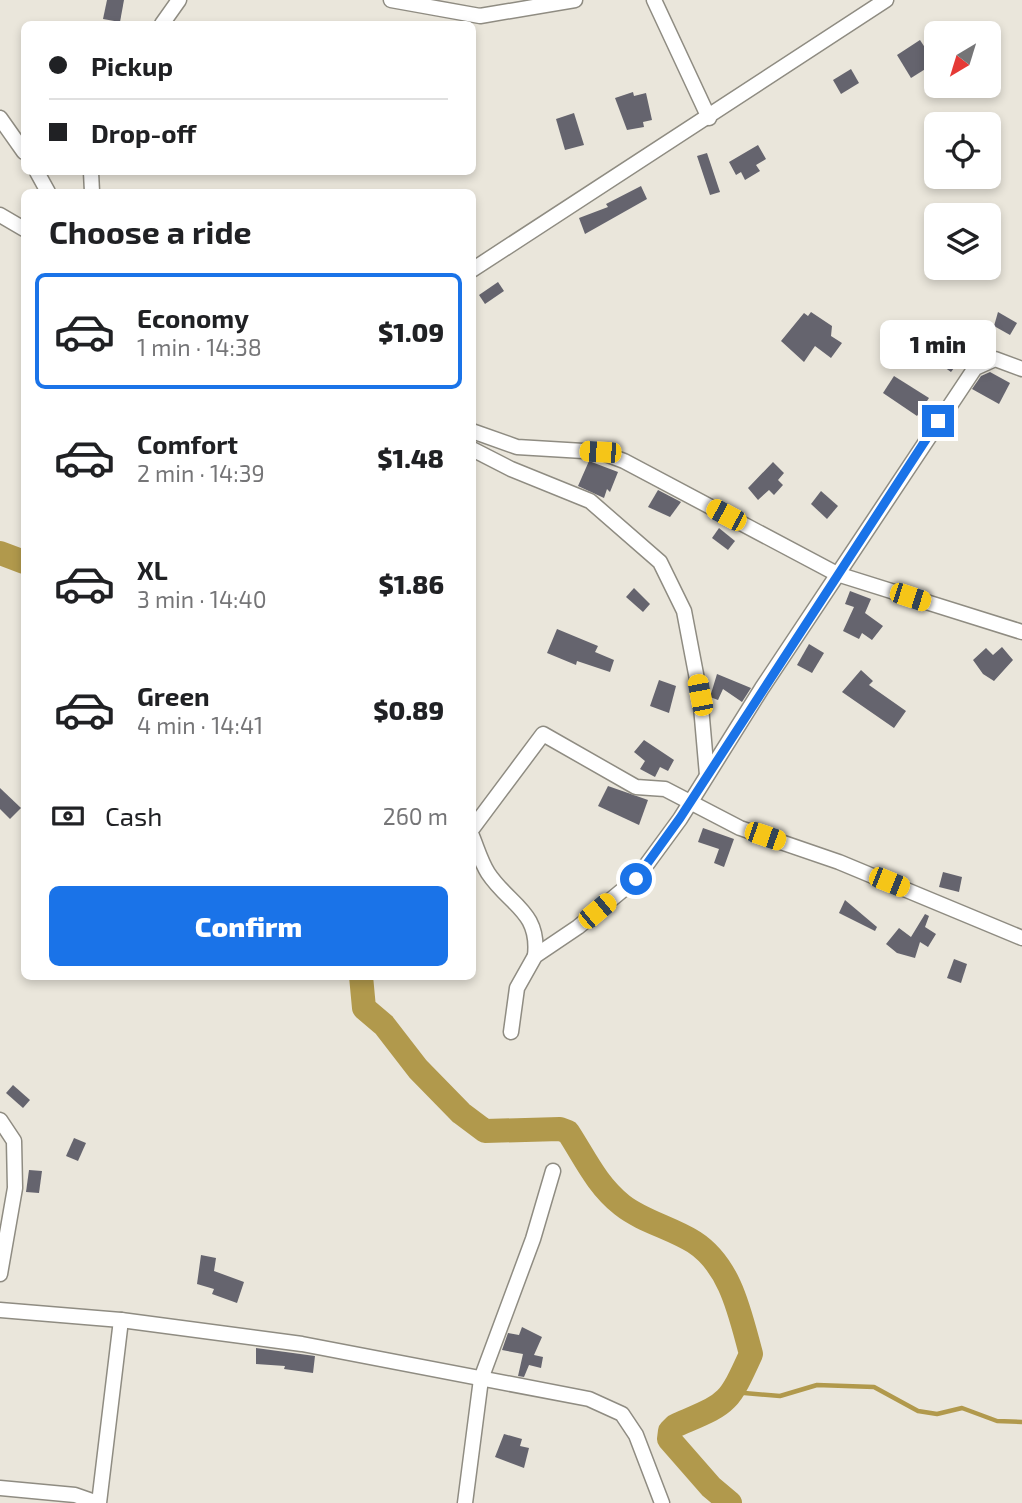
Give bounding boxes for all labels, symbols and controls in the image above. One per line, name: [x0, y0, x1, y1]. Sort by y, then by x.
north arrow: [924, 21, 1001, 98]
map controls: [924, 21, 1001, 280]
text: Pickup: [91, 50, 173, 81]
button: locate: [924, 112, 1001, 189]
text: Drop-off: [91, 117, 196, 148]
button: layers: [924, 203, 1001, 280]
text: Choose a ride: [49, 212, 252, 250]
icon: car: [53, 300, 116, 363]
text: Economy: [137, 302, 249, 333]
text: $1.09: [378, 316, 444, 347]
callout: 1 min: [880, 320, 996, 368]
text: 1 min: [910, 330, 966, 358]
text: 1 min · 14:38: [137, 333, 262, 361]
route end: [922, 405, 954, 437]
icon: car: [53, 426, 116, 489]
text: Comfort: [137, 428, 238, 459]
car: [579, 440, 622, 464]
text: $1.48: [377, 442, 444, 473]
text: 2 min · 14:39: [137, 459, 265, 487]
car: [703, 496, 750, 534]
icon: car: [53, 552, 116, 615]
text: XL: [137, 554, 168, 585]
text: $1.86: [378, 568, 444, 599]
car: [887, 581, 934, 613]
text: 3 min · 14:40: [137, 585, 267, 613]
car: [686, 672, 715, 718]
icon: car: [53, 678, 116, 741]
text: Green: [137, 680, 210, 711]
text: $0.89: [373, 694, 444, 725]
text: 4 min · 14:41: [137, 711, 263, 739]
icon: cash: [49, 797, 87, 835]
text: Cash: [105, 800, 162, 831]
text: 260 m: [383, 802, 448, 830]
car: [742, 819, 789, 853]
route start: [620, 863, 652, 895]
car: [866, 864, 913, 900]
button: Confirm: [49, 886, 448, 966]
car: [575, 889, 620, 933]

